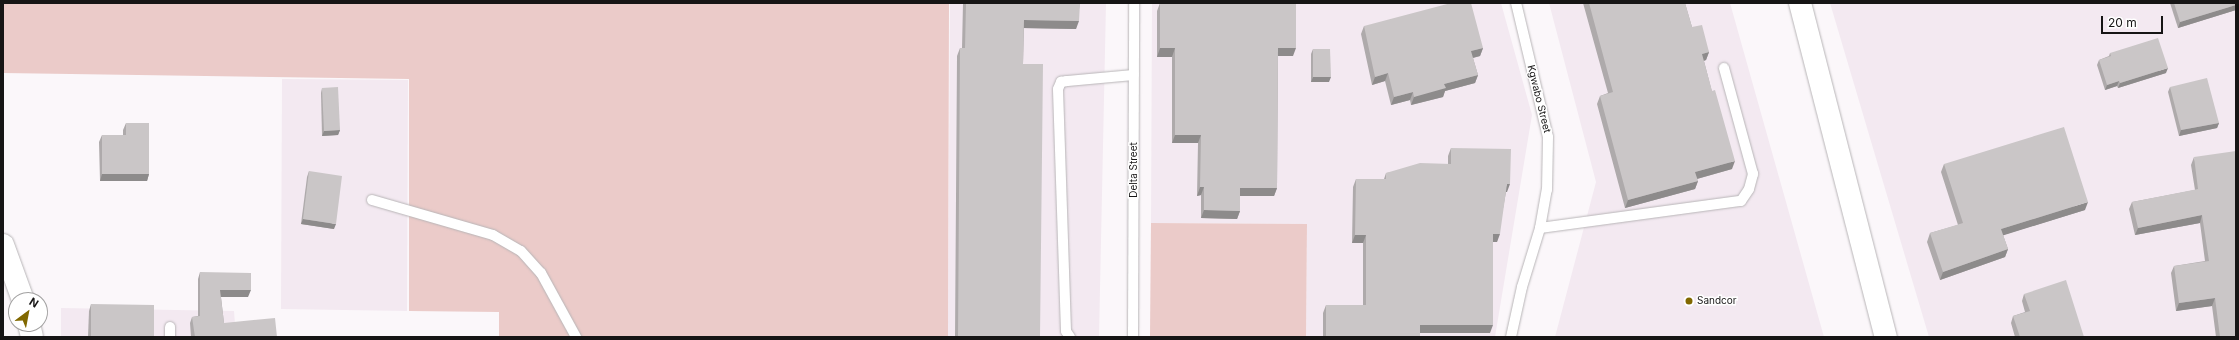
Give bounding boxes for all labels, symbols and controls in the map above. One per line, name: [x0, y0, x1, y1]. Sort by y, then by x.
scale bar: [2103, 8, 2165, 34]
text: 20 m: [2108, 15, 2137, 30]
street label: Kgwabo Street: [1525, 64, 1553, 134]
street label: Delta Street: [1128, 142, 1140, 198]
north arrow: [8, 292, 48, 332]
text: N: [27, 295, 41, 311]
place label: Sandcor: [1697, 295, 1737, 307]
marker: Sandcor: [1684, 296, 1694, 306]

